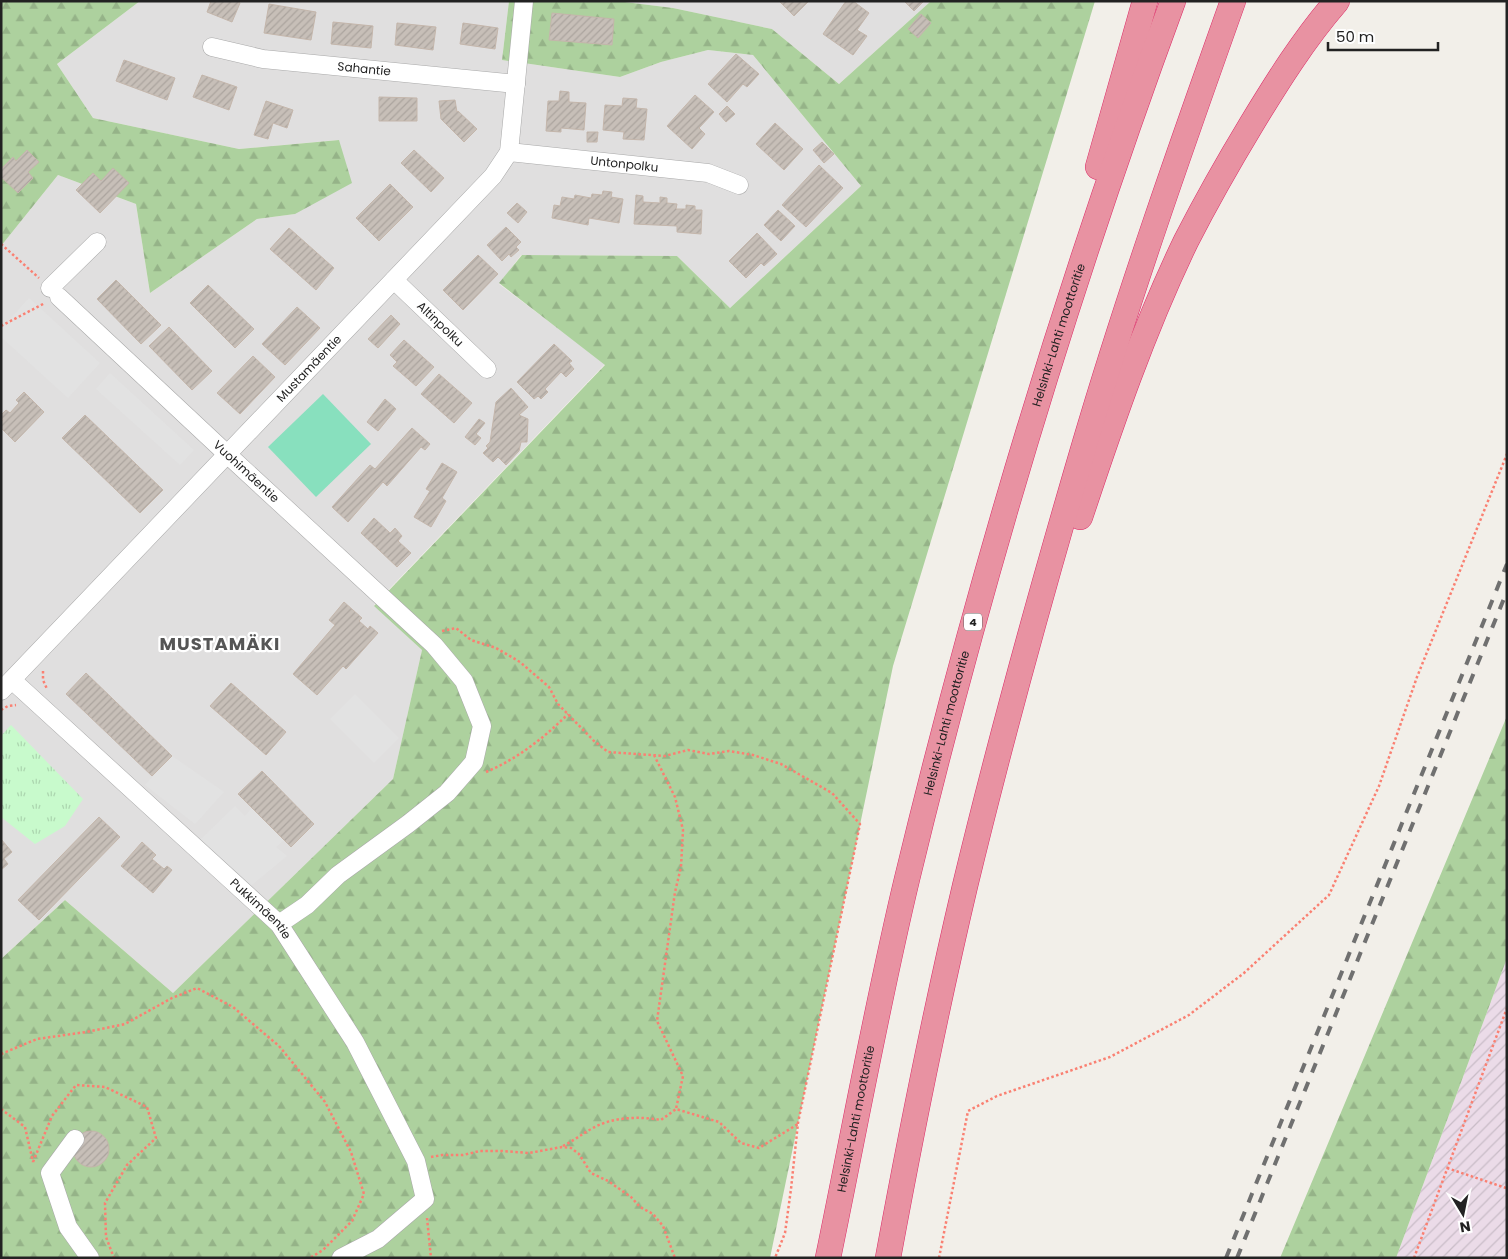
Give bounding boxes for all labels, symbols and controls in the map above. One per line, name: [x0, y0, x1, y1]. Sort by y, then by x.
scale bar: [1328, 20, 1438, 52]
text: 50 m: [1336, 26, 1374, 47]
street label: Sahantie: [337, 57, 392, 80]
street label: Untonpolku: [590, 152, 659, 176]
street label: Helsinki-Lahti moottoritie: [1028, 261, 1089, 409]
street label: Altinpolku: [414, 297, 468, 350]
street label: Mustamäentie: [272, 331, 345, 406]
street label: Vuohimäentie: [210, 436, 283, 506]
road number: 4: [964, 614, 982, 630]
district label: MUSTAMÄKI: [160, 631, 280, 656]
street label: Helsinki-Lahti moottoritie: [919, 649, 973, 797]
street label: Pukkimäentie: [226, 874, 295, 942]
street label: Helsinki-Lahti moottoritie: [833, 1044, 878, 1194]
north arrow: [1438, 1189, 1488, 1239]
text: N: [1458, 1216, 1472, 1238]

